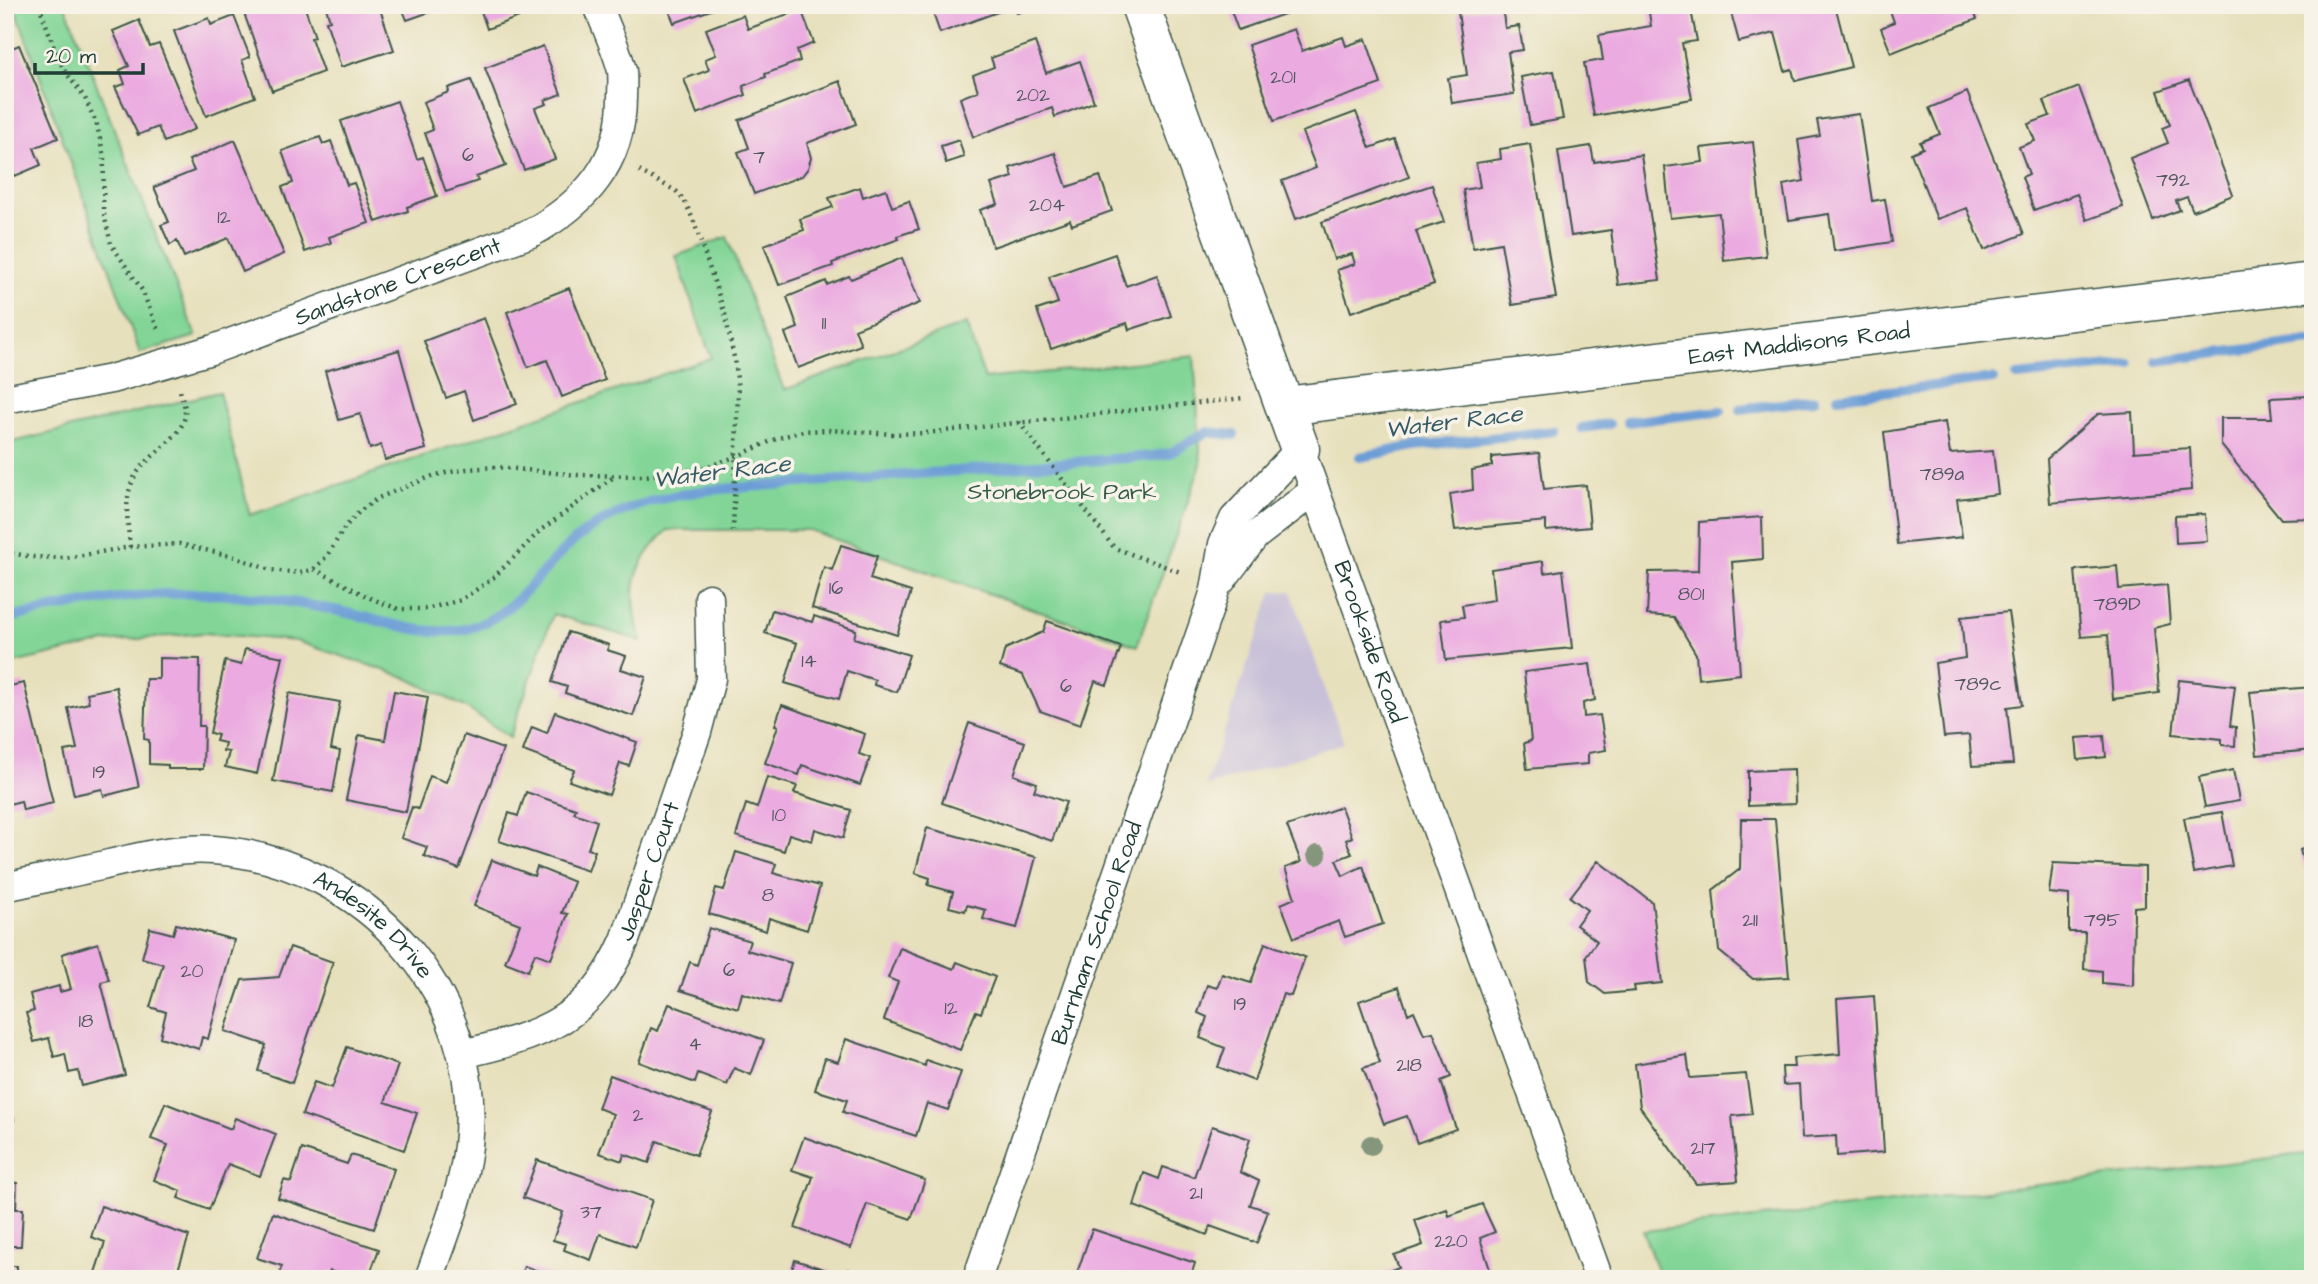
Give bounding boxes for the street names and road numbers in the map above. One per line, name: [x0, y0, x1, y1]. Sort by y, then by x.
street label: Sandstone Crescent: [290, 229, 506, 334]
street label: East Maddisons Road: [1687, 315, 1912, 373]
street label: Brookside Road: [1325, 556, 1413, 727]
street label: Jasper Court: [610, 797, 688, 945]
street label: Burnham School Road: [1043, 817, 1150, 1049]
street label: Andesite Drive: [308, 863, 441, 985]

